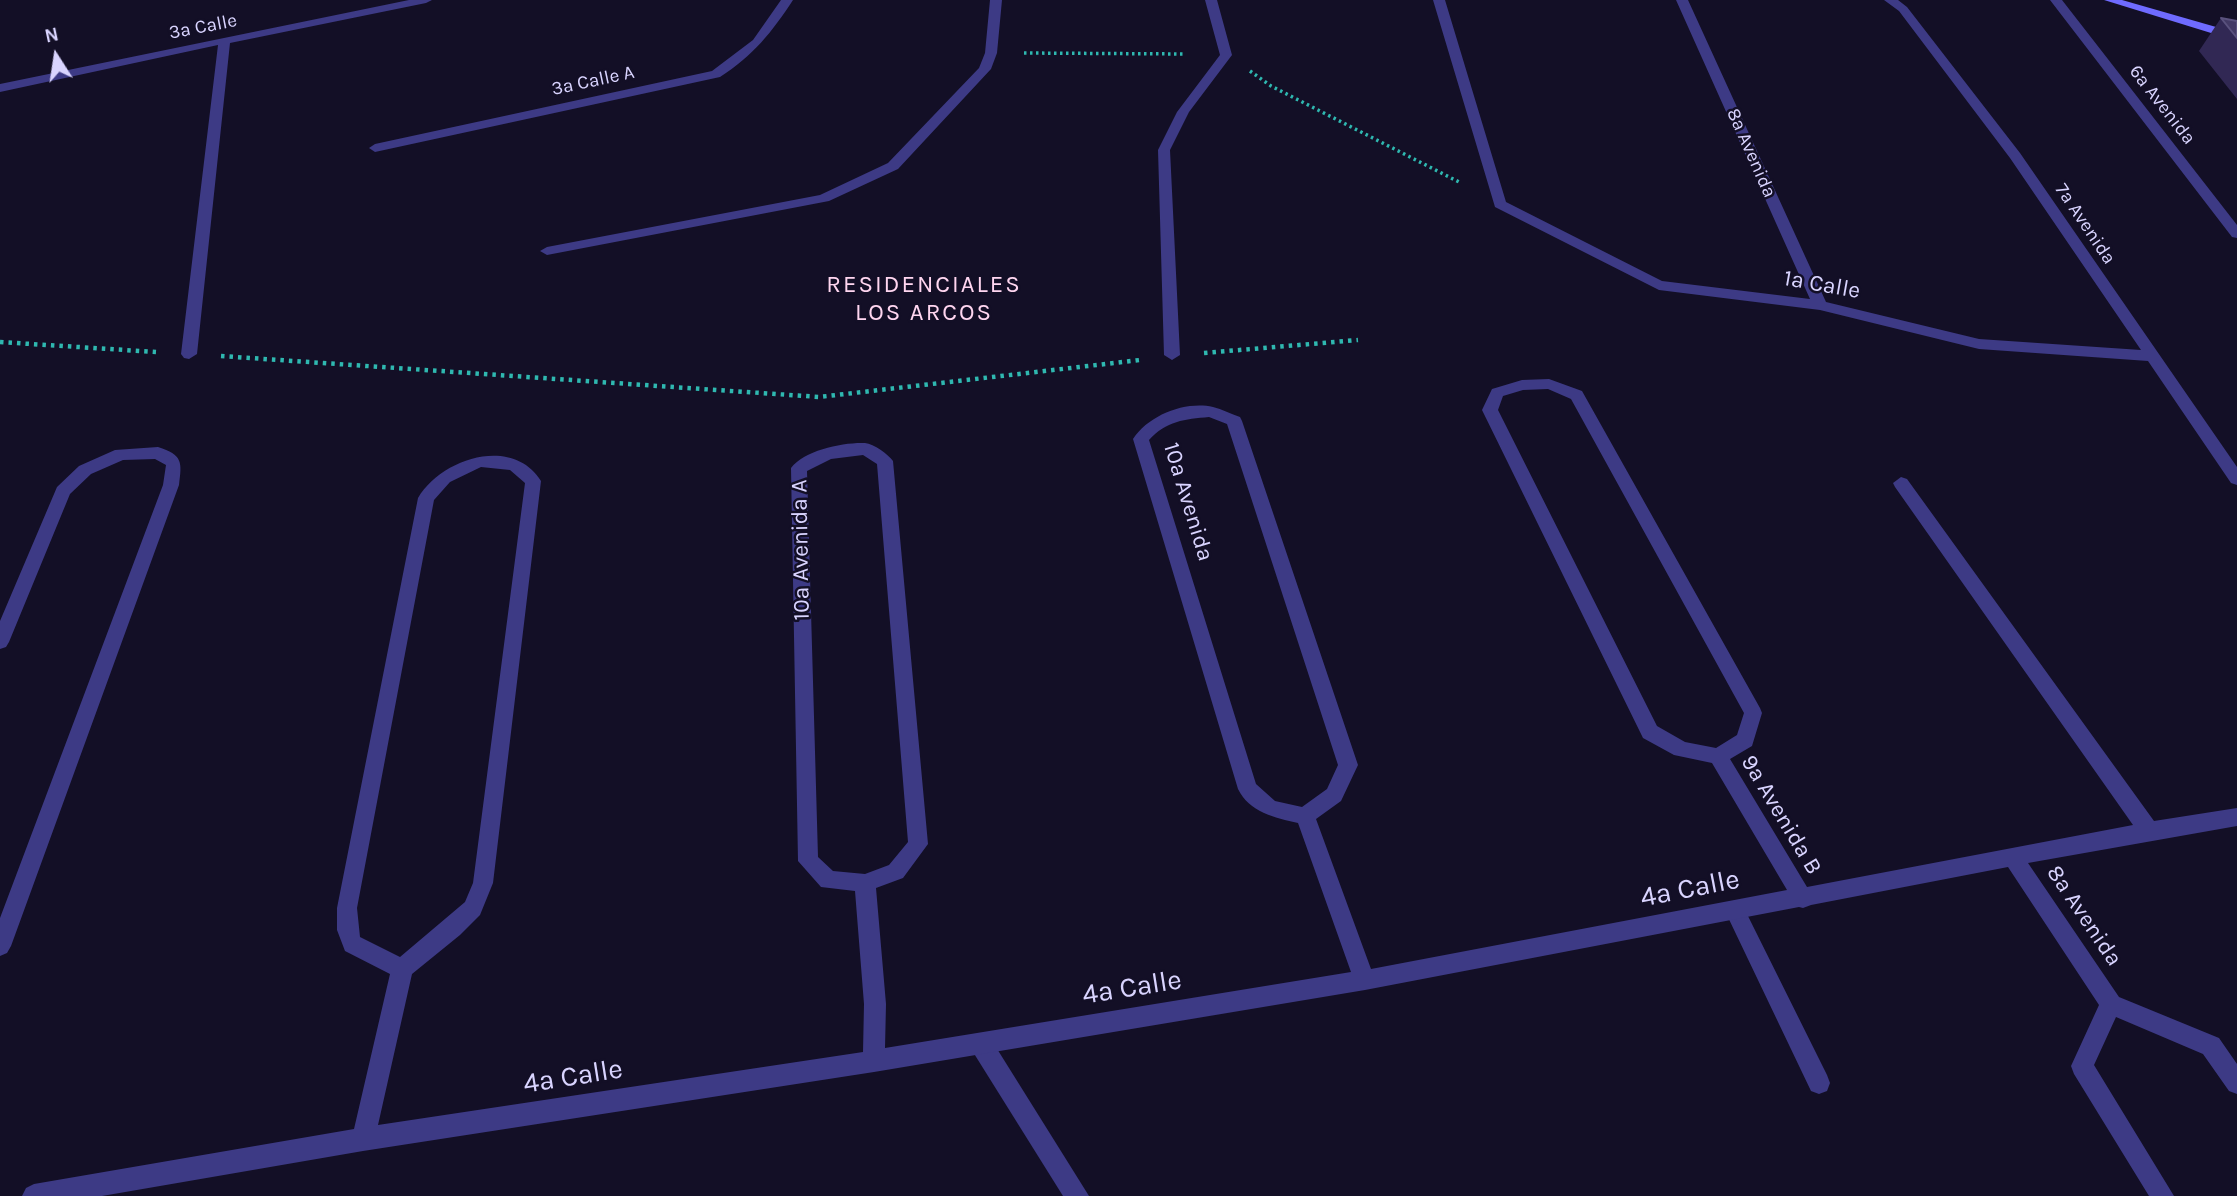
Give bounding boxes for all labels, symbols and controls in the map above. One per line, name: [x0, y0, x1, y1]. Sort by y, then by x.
street label: 3a Calle: [167, 9, 239, 45]
north arrow: [21, 21, 91, 91]
text: N: [43, 23, 61, 48]
street label: 3a Calle A: [549, 61, 637, 101]
street label: 6a Avenida: [2124, 61, 2200, 149]
street label: 8a Avenida: [1721, 105, 1781, 201]
street label: 7a Avenida: [2050, 179, 2120, 269]
street label: 1a Calle: [1782, 265, 1862, 305]
district label: RESIDENCIALES LOS ARCOS: [828, 271, 1020, 327]
street label: 10a Avenida: [1157, 439, 1219, 565]
street label: 10a Avenida A: [786, 479, 816, 621]
street label: 9a Avenida B: [1735, 750, 1827, 880]
street label: 8a Avenida: [2040, 860, 2128, 972]
street label: 4a Calle: [1638, 863, 1742, 915]
street label: 4a Calle: [1080, 964, 1184, 1012]
street label: 4a Calle: [521, 1053, 625, 1101]

